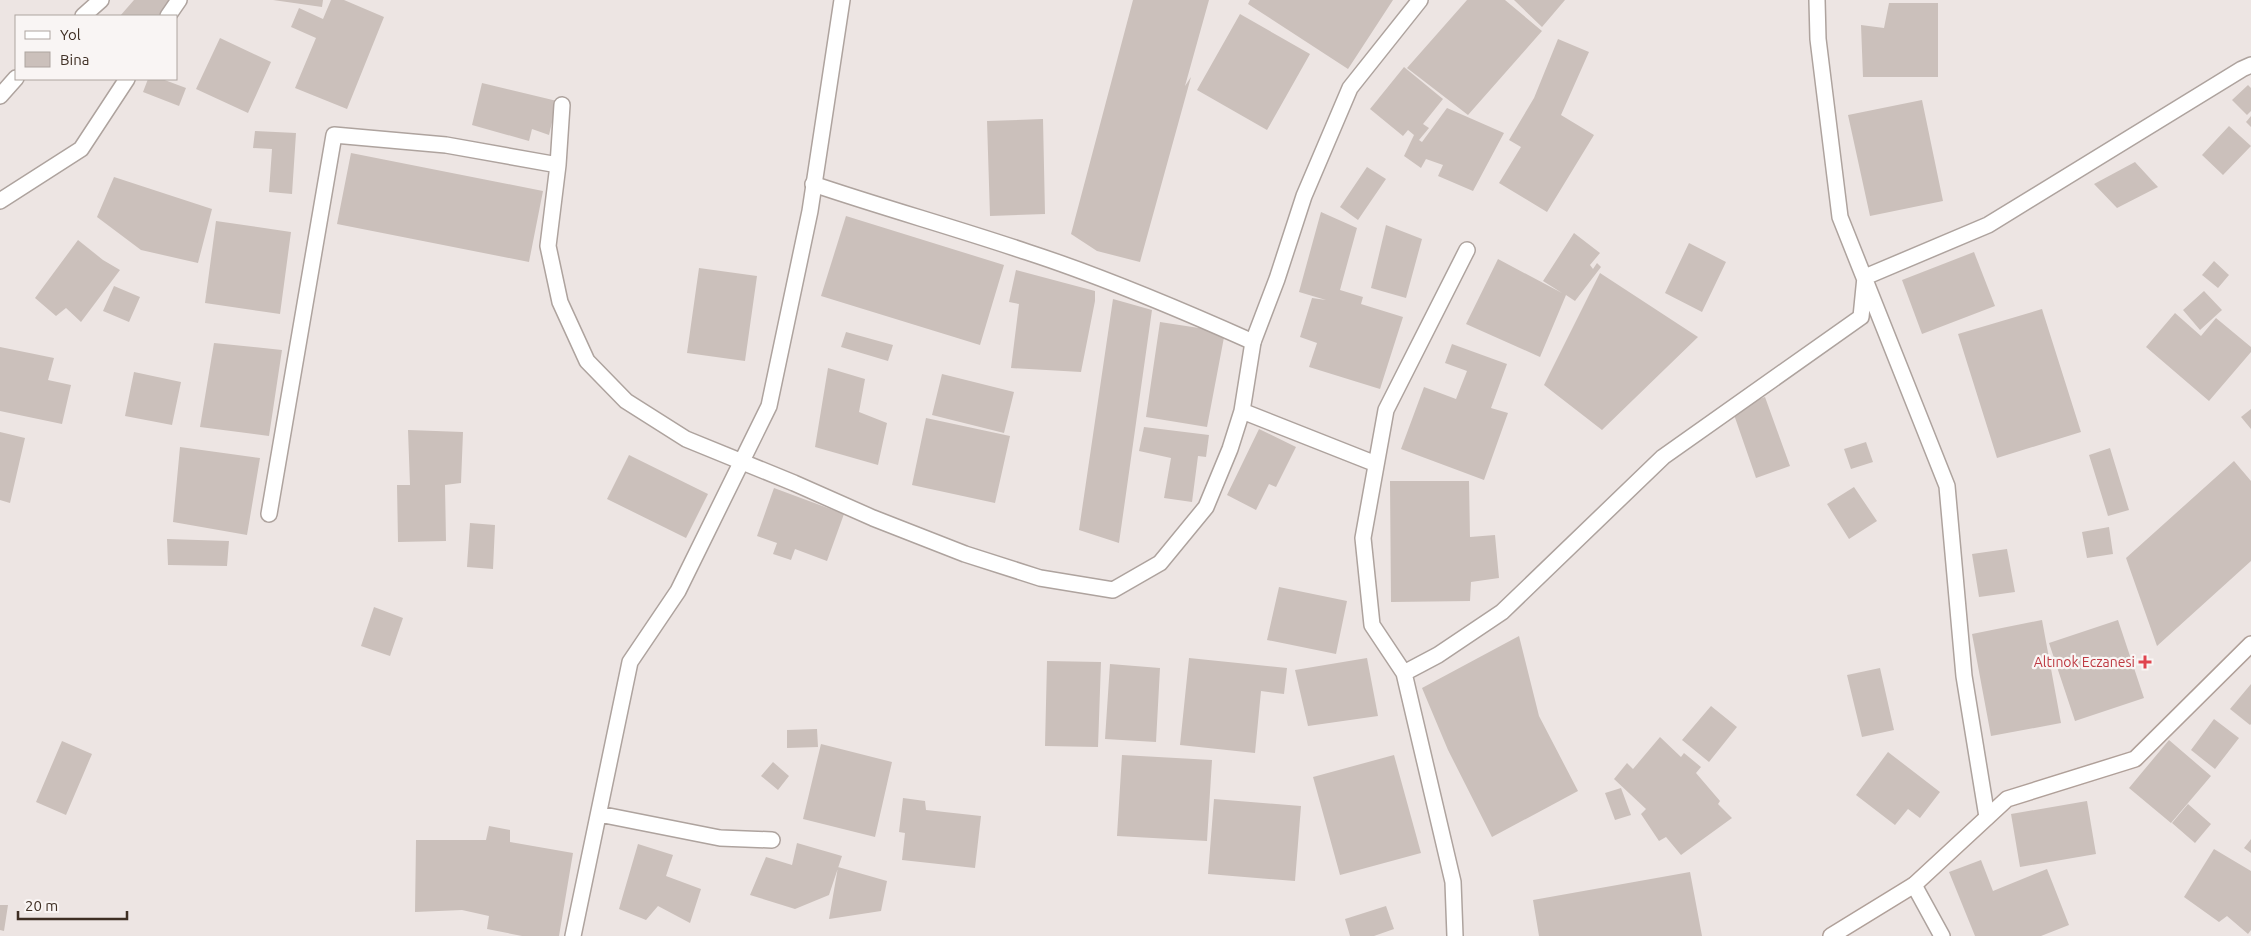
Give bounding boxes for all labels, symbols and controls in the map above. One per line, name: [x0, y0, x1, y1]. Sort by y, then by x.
legend: [15, 15, 178, 80]
text: Yol: [60, 26, 81, 43]
text: Bina: [60, 51, 89, 68]
place label: Altınok Eczanesi: [2034, 654, 2135, 670]
marker: Altınok Eczanesi: [2139, 656, 2151, 668]
scale bar: [18, 888, 126, 920]
text: 20 m: [25, 897, 58, 914]

